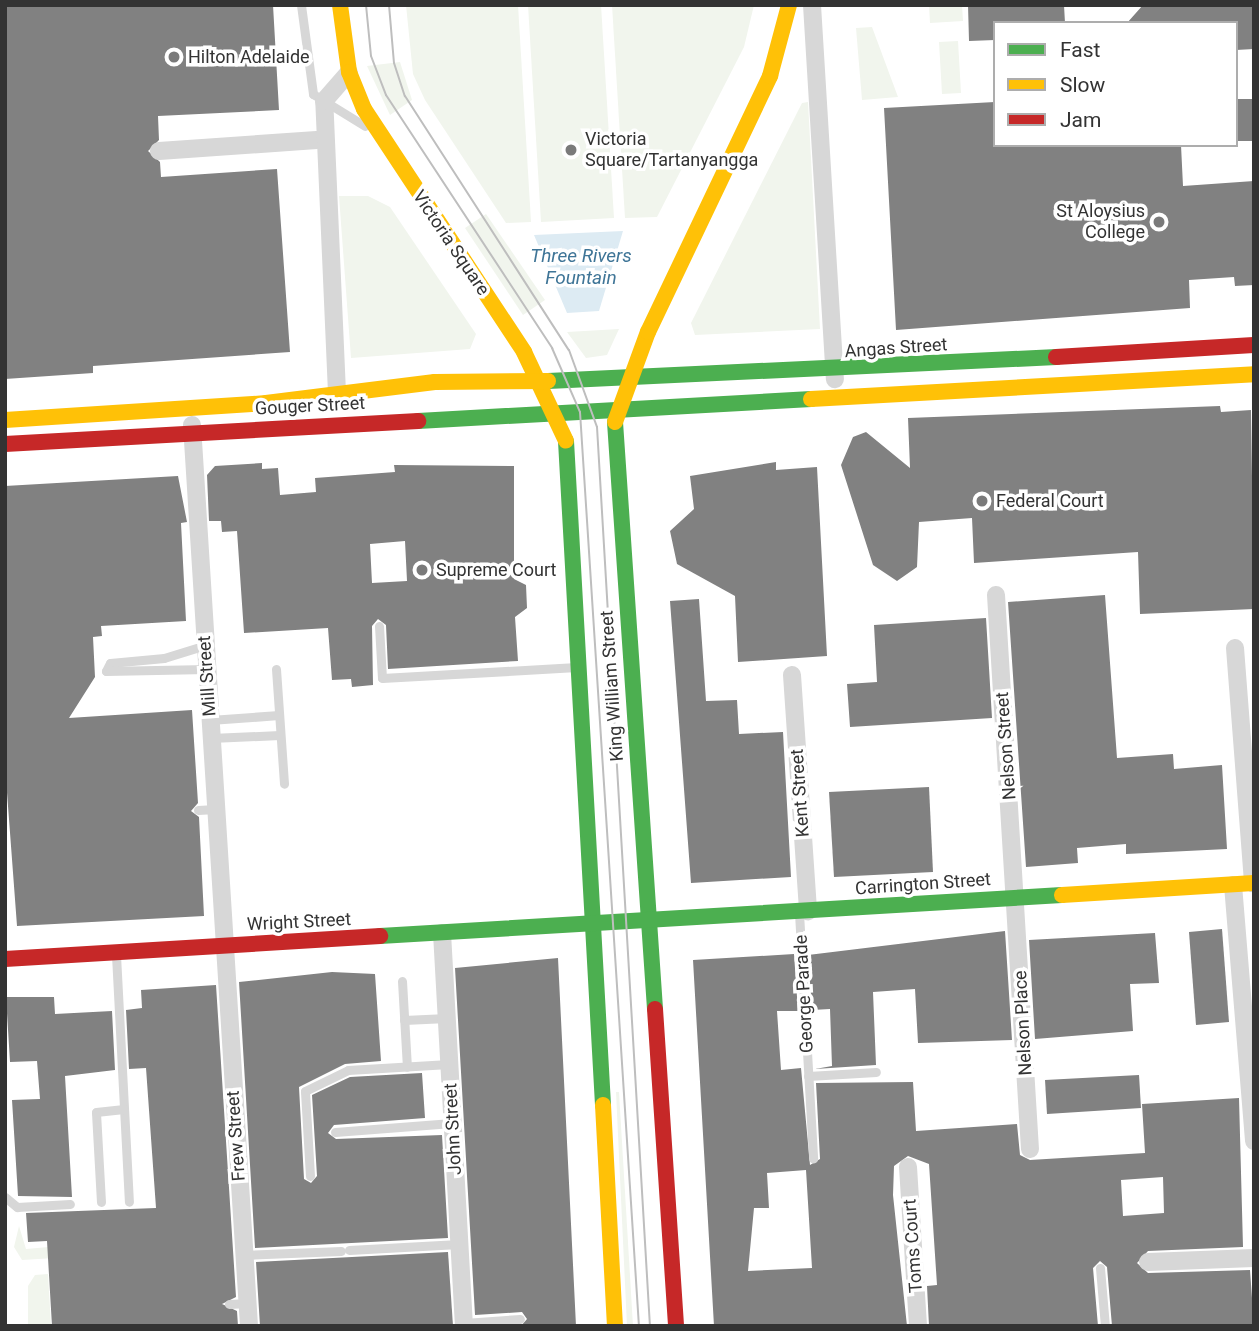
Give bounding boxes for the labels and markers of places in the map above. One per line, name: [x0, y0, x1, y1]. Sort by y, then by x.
place label: Hilton Adelaide: [188, 46, 310, 68]
marker: Hilton Adelaide: [166, 49, 182, 65]
place label: Victoria Square/Tartanyangga: [585, 129, 758, 172]
marker: Victoria Square/Tartanyangga: [563, 142, 579, 158]
place label: St Aloysius College: [1056, 201, 1145, 244]
marker: St Aloysius College: [1151, 214, 1167, 230]
place label: Federal Court: [996, 490, 1104, 512]
marker: Federal Court: [974, 493, 990, 509]
place label: Supreme Court: [436, 559, 556, 581]
marker: Supreme Court: [414, 562, 430, 578]

